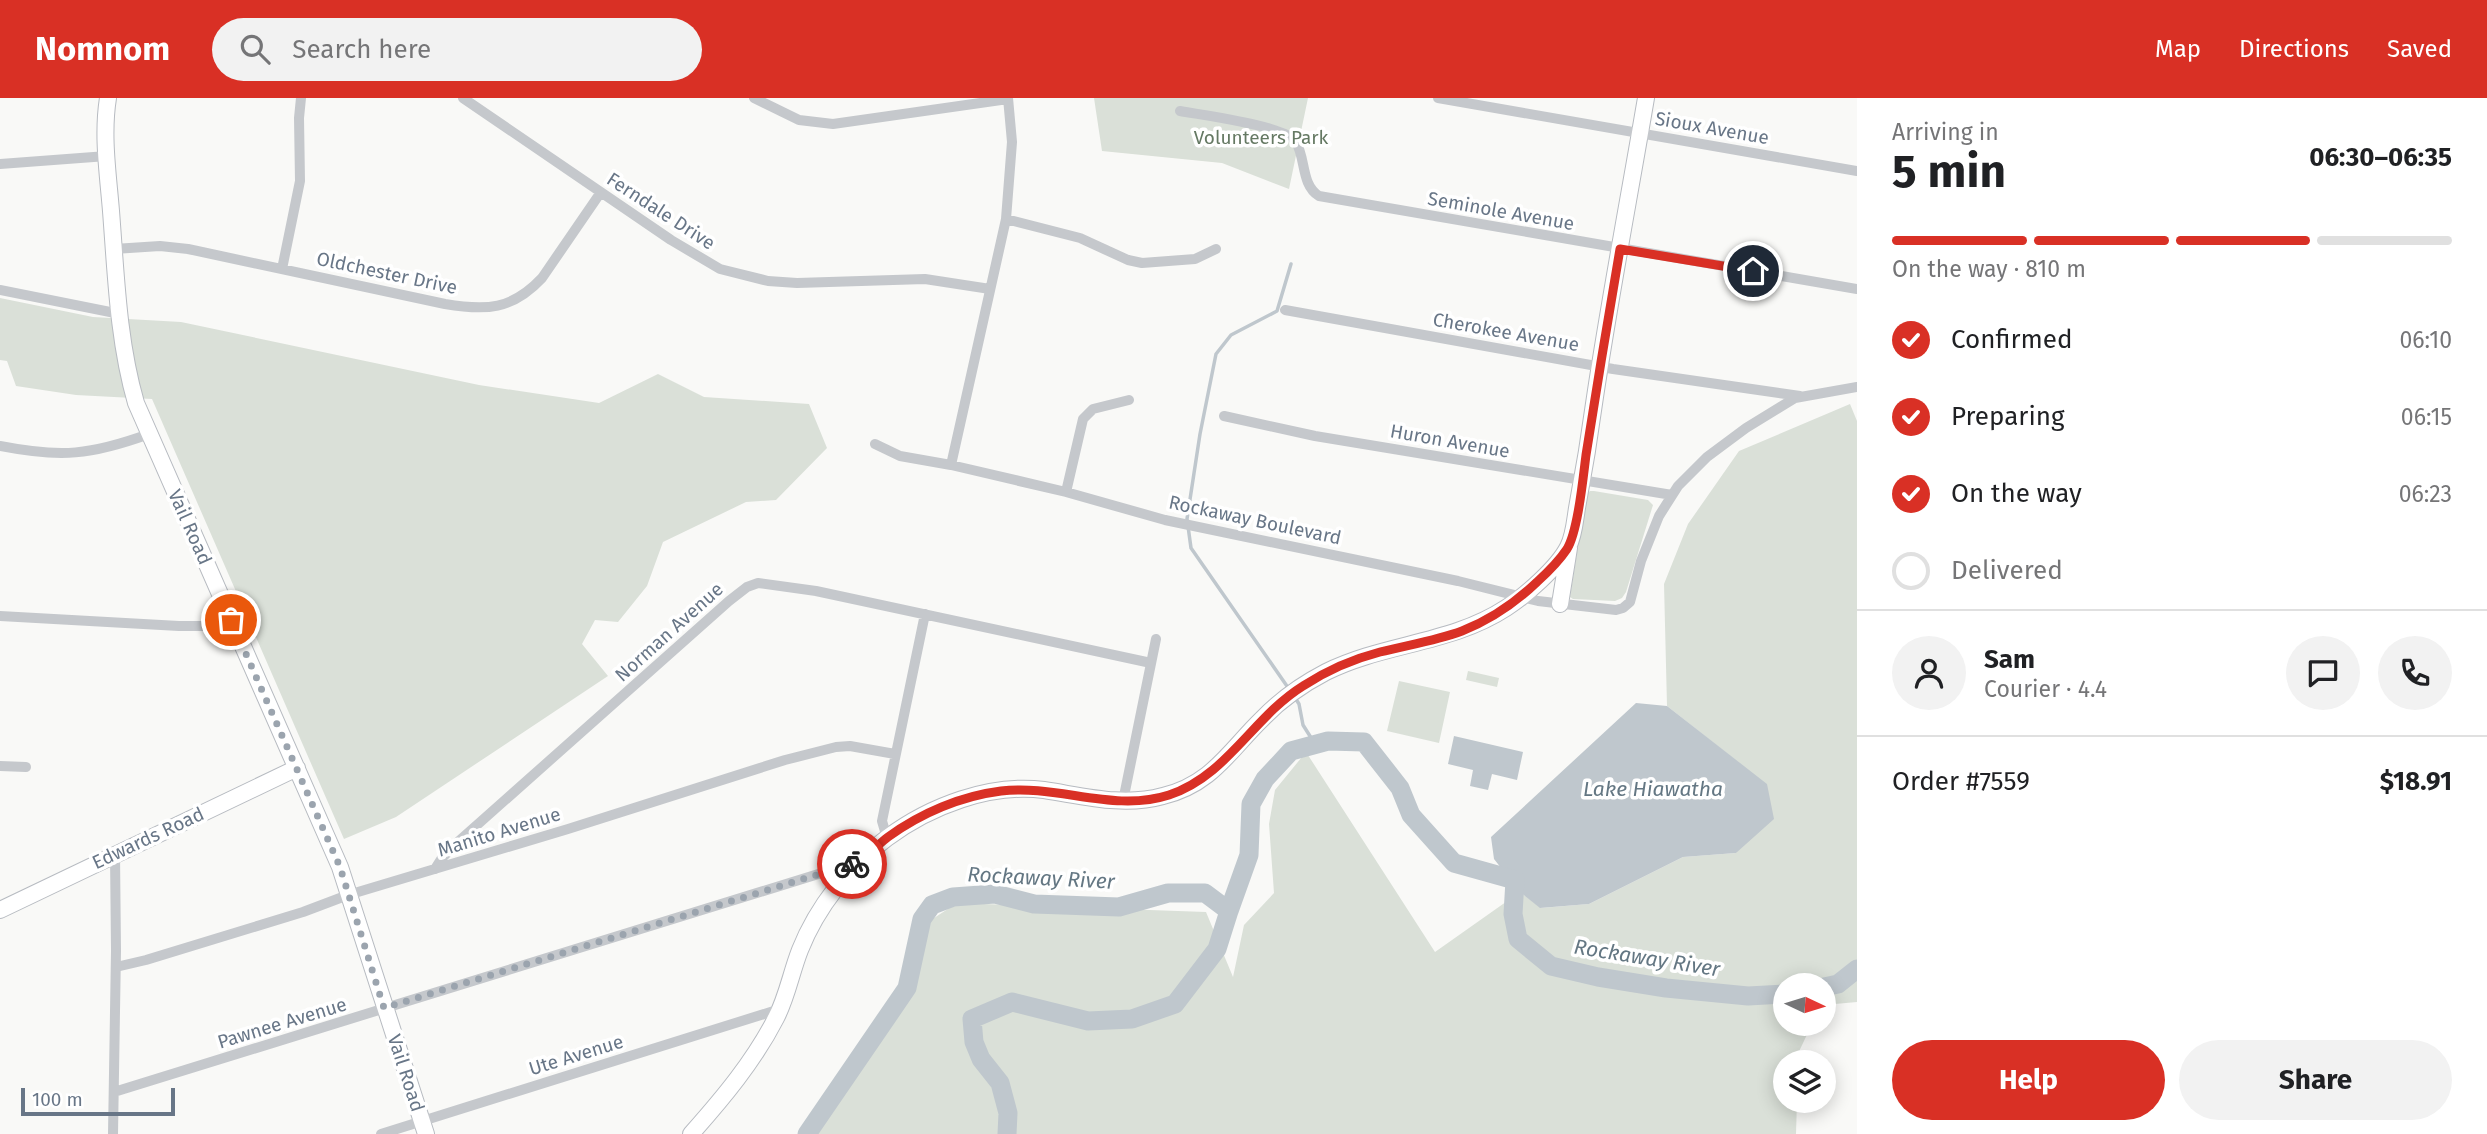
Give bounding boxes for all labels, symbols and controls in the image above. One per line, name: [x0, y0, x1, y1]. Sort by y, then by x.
search box: [212, 18, 702, 81]
text: Nomnom: [35, 29, 170, 69]
icon: search: [236, 30, 274, 68]
text: Search here: [292, 34, 431, 65]
text: Map: [2155, 35, 2201, 63]
text: Directions: [2239, 35, 2349, 63]
text: Saved: [2387, 35, 2452, 63]
street label: Sioux Avenue: [1653, 107, 1771, 149]
text: Arriving in: [1892, 118, 1999, 146]
park label: Volunteers Park: [1194, 126, 1329, 149]
text: 06:30–06:35: [2309, 142, 2452, 173]
text: 5 min: [1892, 144, 2006, 199]
street label: Ferndale Drive: [603, 167, 719, 255]
street label: Seminole Avenue: [1426, 187, 1576, 235]
pin: [1723, 241, 1783, 301]
street label: Oldchester Drive: [315, 247, 459, 299]
icon: home: [1734, 252, 1772, 290]
text: On the way · 810 m: [1892, 255, 2086, 283]
street label: Cherokee Avenue: [1431, 308, 1581, 356]
icon: check: [1892, 321, 1930, 359]
text: Confirmed: [1951, 324, 2072, 355]
text: 06:10: [2400, 326, 2452, 354]
icon: check: [1892, 398, 1930, 436]
text: Preparing: [1951, 401, 2064, 432]
text: 06:15: [2401, 403, 2452, 431]
street label: Huron Avenue: [1388, 419, 1512, 463]
icon: check: [1892, 475, 1930, 513]
text: On the way: [1951, 478, 2082, 509]
text: 06:23: [2399, 480, 2452, 508]
street label: Vail Road: [163, 486, 217, 568]
street label: Rockaway Boulevard: [1167, 490, 1343, 550]
text: Delivered: [1951, 555, 2063, 586]
street label: Norman Avenue: [610, 578, 728, 686]
pin: [201, 590, 261, 650]
icon: bag: [212, 601, 250, 639]
button: person: [1892, 636, 1966, 710]
button: chat: [2286, 636, 2360, 710]
button: phone: [2378, 636, 2452, 710]
text: Sam: [1984, 644, 2035, 675]
text: Courier · 4.4: [1984, 675, 2107, 703]
text: Order #7559: [1892, 766, 2030, 797]
text: $18.91: [2380, 766, 2452, 797]
water label: Lake Hiawatha: [1583, 776, 1723, 802]
street label: Edwards Road: [88, 802, 208, 874]
street label: Manito Avenue: [435, 802, 563, 862]
courier: [817, 829, 887, 899]
icon: bike: [833, 845, 871, 883]
water label: Rockaway River: [967, 861, 1116, 895]
water label: Rockaway River: [1572, 934, 1723, 983]
north arrow: [1773, 973, 1836, 1036]
map controls: [1773, 973, 1836, 1113]
street label: Pawnee Avenue: [215, 992, 349, 1054]
street label: Ute Avenue: [526, 1030, 626, 1080]
street label: Vail Road: [383, 1031, 429, 1115]
button: Help: [1892, 1040, 2165, 1120]
button: Share: [2179, 1040, 2452, 1120]
button: layers: [1773, 1050, 1836, 1113]
scale bar: [21, 1085, 175, 1117]
text: 100 m: [32, 1088, 83, 1111]

